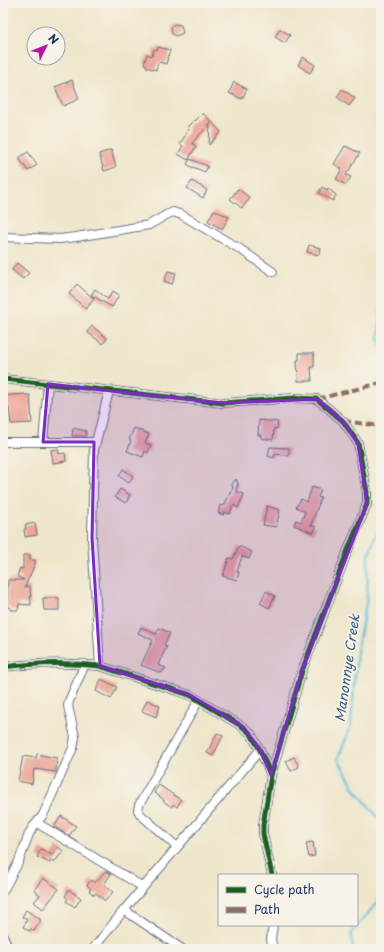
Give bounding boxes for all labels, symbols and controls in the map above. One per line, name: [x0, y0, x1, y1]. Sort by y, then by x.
north arrow: [26, 26, 66, 66]
text: N: [44, 30, 63, 48]
water label: Manonnye Creek: [330, 612, 364, 723]
legend: [218, 874, 358, 926]
text: Cycle path: [254, 880, 315, 898]
text: Path: [254, 900, 280, 918]

